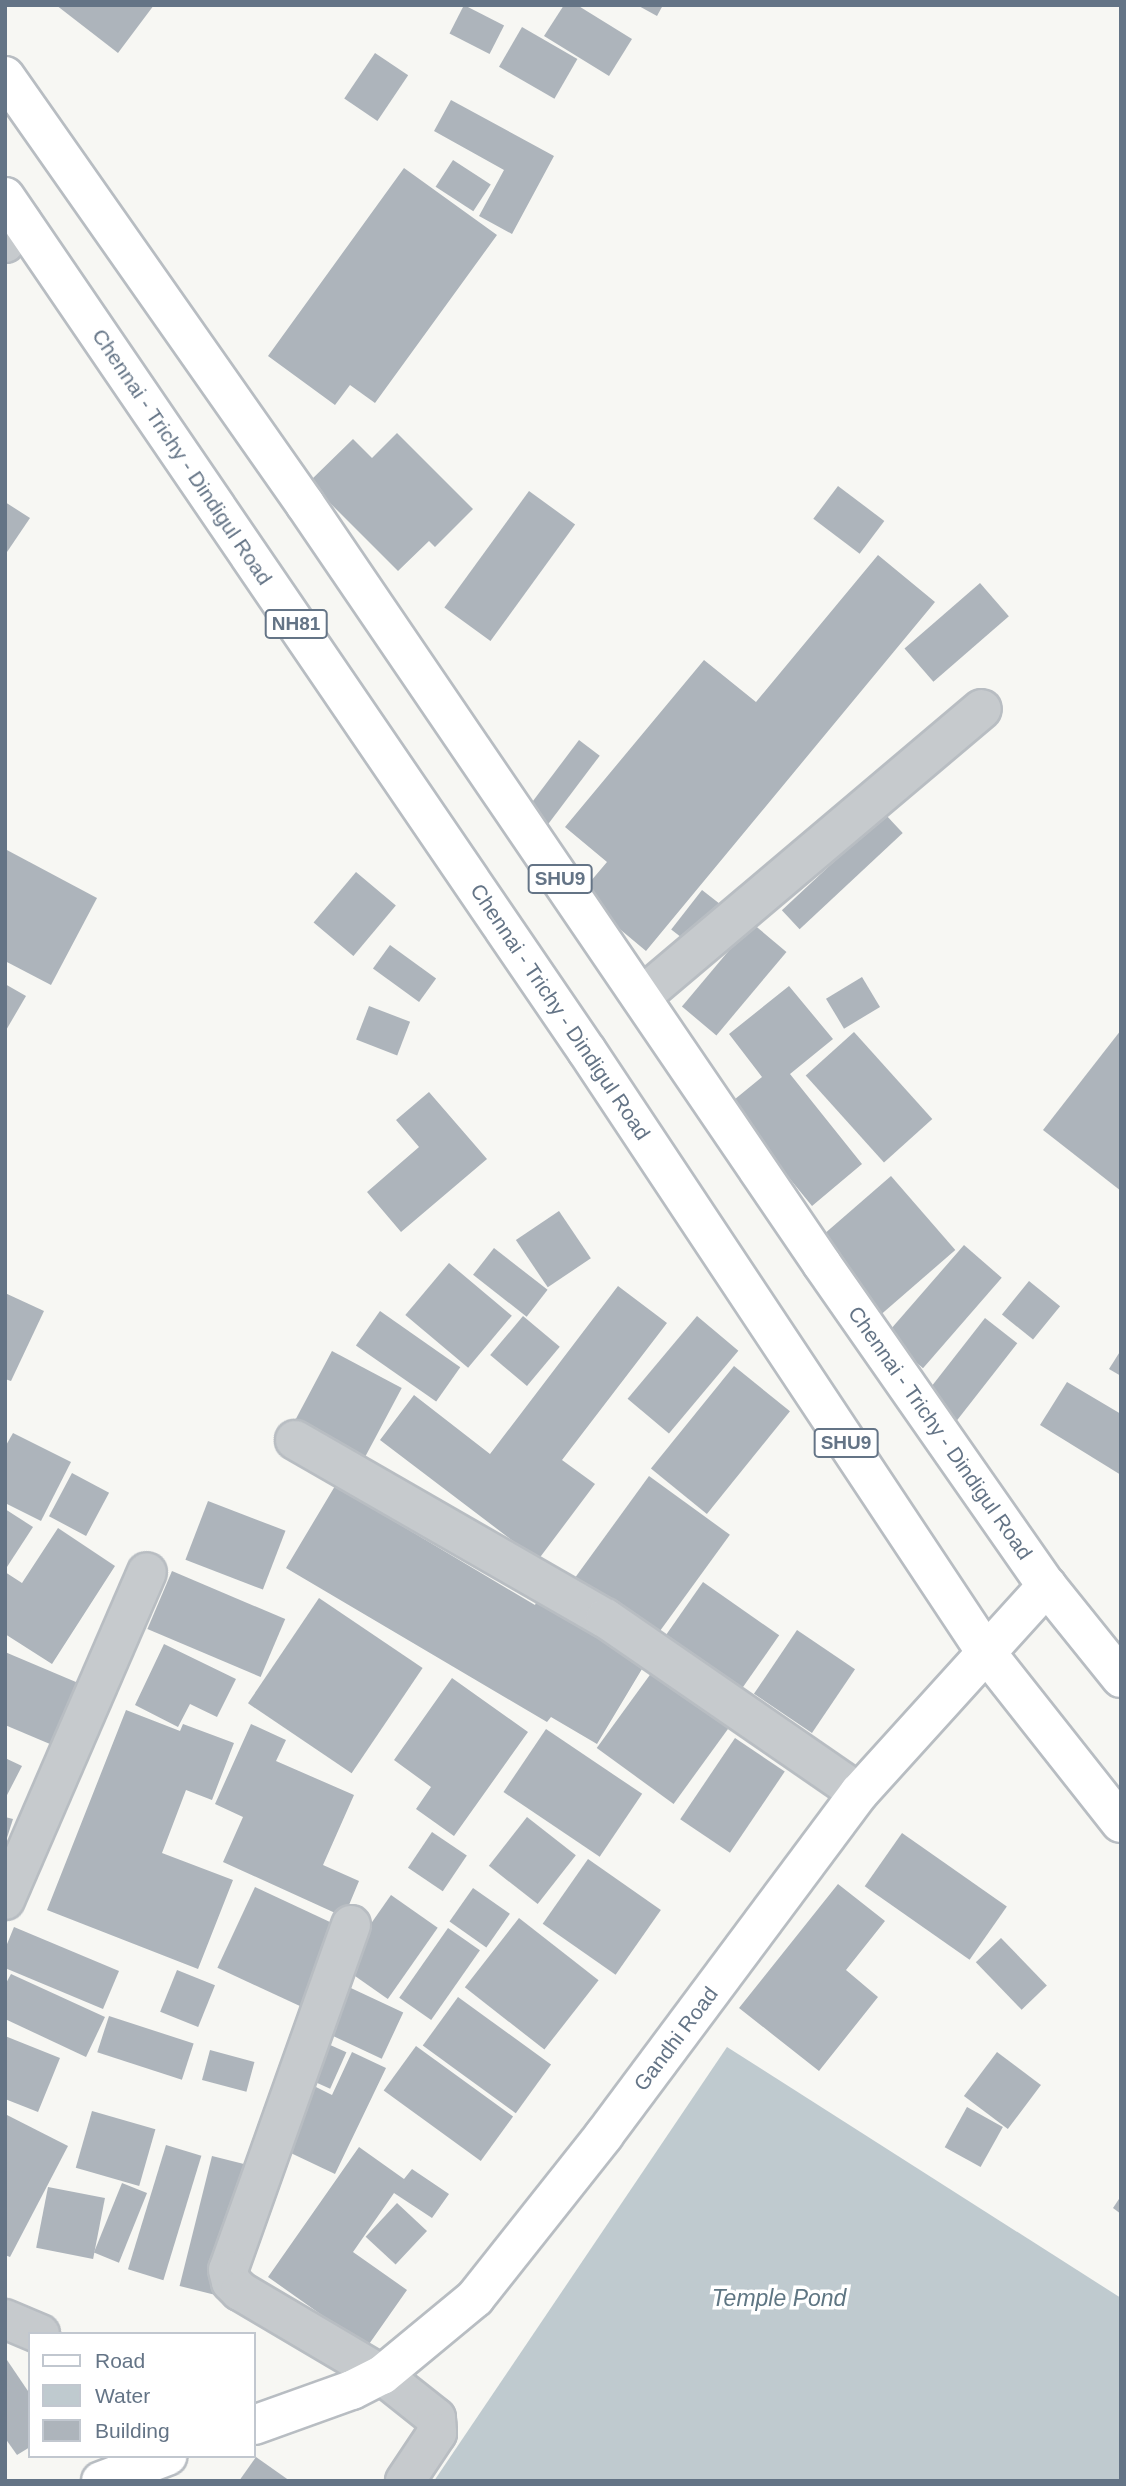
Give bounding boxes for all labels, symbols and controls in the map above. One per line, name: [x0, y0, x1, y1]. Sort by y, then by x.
street label: Chennai - Trichy - Dindigul Road: [87, 324, 277, 590]
road number: NH81: [264, 608, 328, 639]
road number: SHU9: [527, 864, 593, 894]
street label: Chennai - Trichy - Dindigul Road: [465, 879, 655, 1145]
street label: Chennai - Trichy - Dindigul Road: [843, 1301, 1037, 1565]
road number: SHU9: [813, 1428, 879, 1458]
street label: Gandhi Road: [629, 1982, 723, 2096]
water label: Temple Pond: [712, 2284, 846, 2312]
legend: [28, 2332, 256, 2458]
text: Road: [95, 2349, 145, 2372]
text: Water: [95, 2384, 150, 2407]
text: Building: [95, 2419, 170, 2442]

